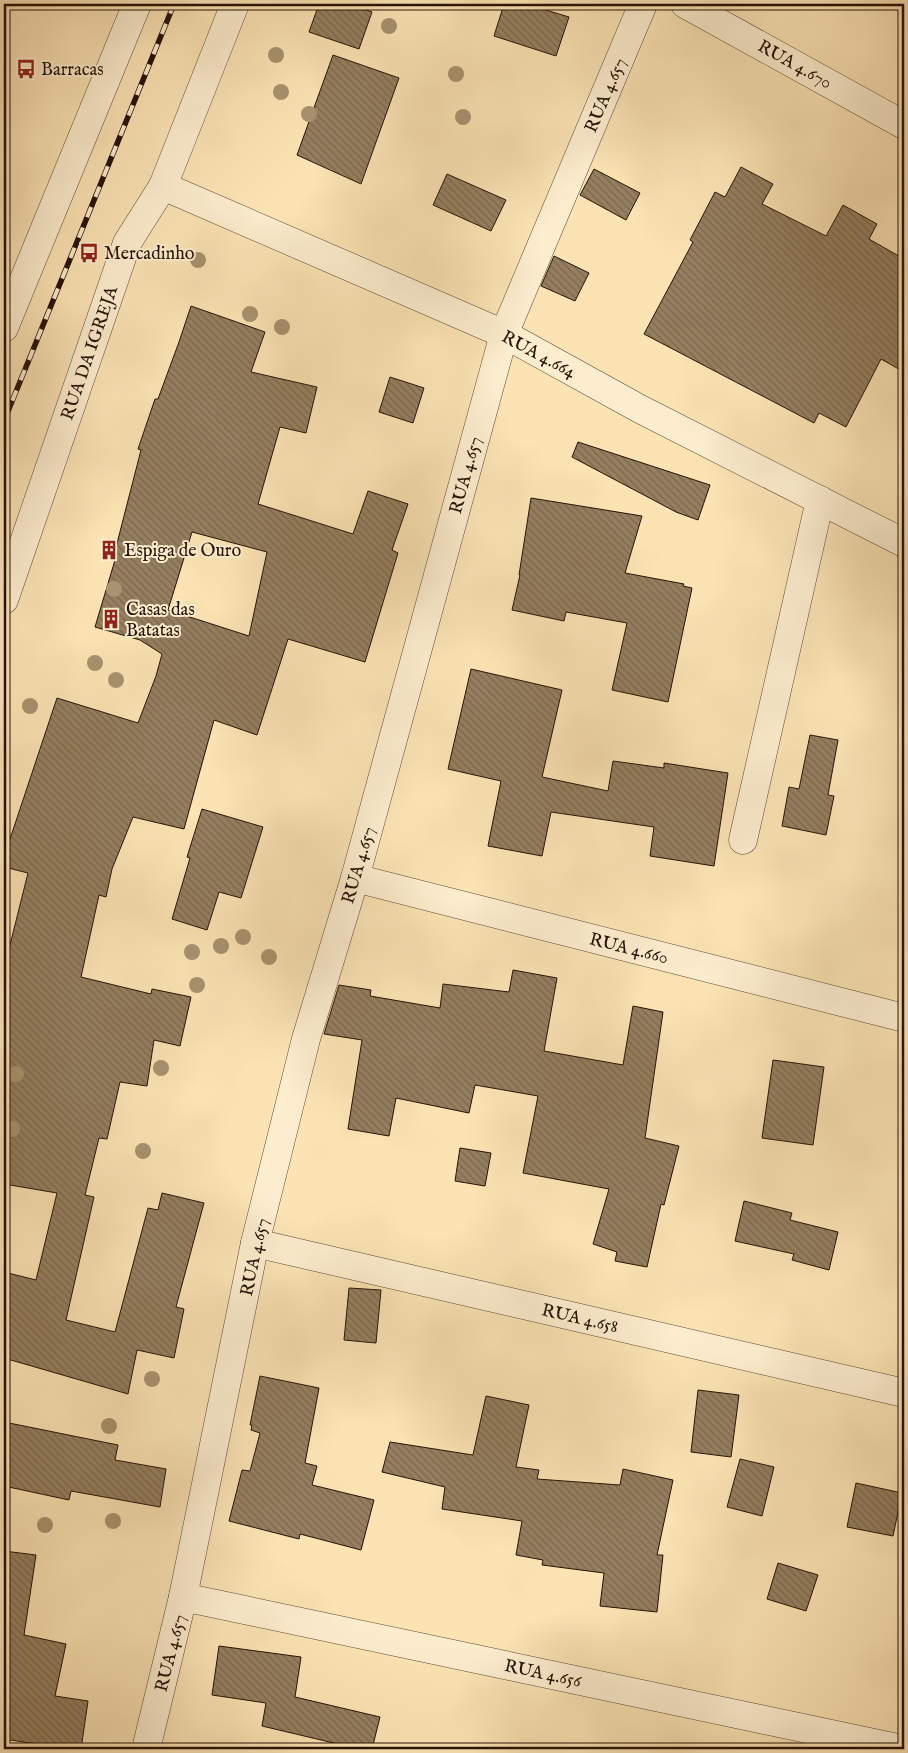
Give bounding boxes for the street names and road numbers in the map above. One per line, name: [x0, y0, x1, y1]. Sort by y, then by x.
street label: RUA 4.670: [753, 35, 835, 95]
street label: RUA 4.657: [580, 55, 632, 137]
street label: RUA DA IGREJA: [57, 283, 124, 424]
street label: RUA 4.664: [497, 326, 579, 384]
street label: RUA 4.657: [445, 434, 488, 517]
street label: RUA 4.657: [337, 824, 381, 907]
street label: RUA 4.660: [587, 929, 671, 970]
street label: RUA 4.657: [236, 1216, 275, 1298]
street label: RUA 4.658: [539, 1300, 620, 1339]
street label: RUA 4.657: [151, 1612, 192, 1695]
street label: RUA 4.656: [502, 1655, 584, 1694]

